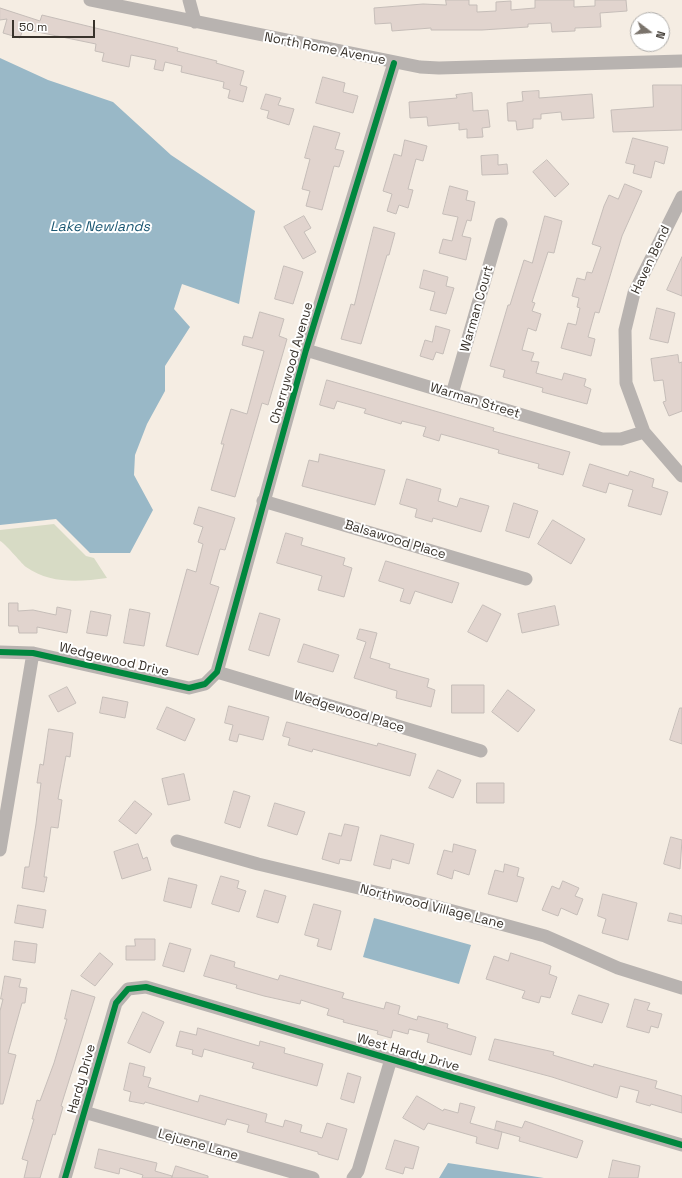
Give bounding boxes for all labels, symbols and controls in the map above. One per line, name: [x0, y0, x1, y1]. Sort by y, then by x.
scale bar: [14, 12, 97, 38]
north arrow: [630, 12, 670, 52]
text: 50 m: [19, 19, 47, 35]
street label: North Rome Avenue: [263, 30, 387, 68]
text: N: [653, 30, 668, 41]
water label: Lake Newlands: [50, 219, 150, 235]
street label: Haven Bend: [628, 223, 674, 297]
street label: Warman Court: [457, 264, 497, 354]
street label: Cherrywood Avenue: [267, 300, 317, 426]
street label: Warman Street: [428, 380, 522, 422]
street label: Balsawood Place: [342, 517, 448, 563]
street label: Wedgewood Drive: [57, 640, 171, 680]
street label: Wedgewood Place: [292, 688, 406, 736]
street label: Northwood Village Lane: [358, 882, 506, 932]
street label: West Hardy Drive: [355, 1031, 461, 1075]
street label: Hardy Drive: [65, 1042, 99, 1116]
street label: Lejuene Lane: [156, 1126, 240, 1164]

